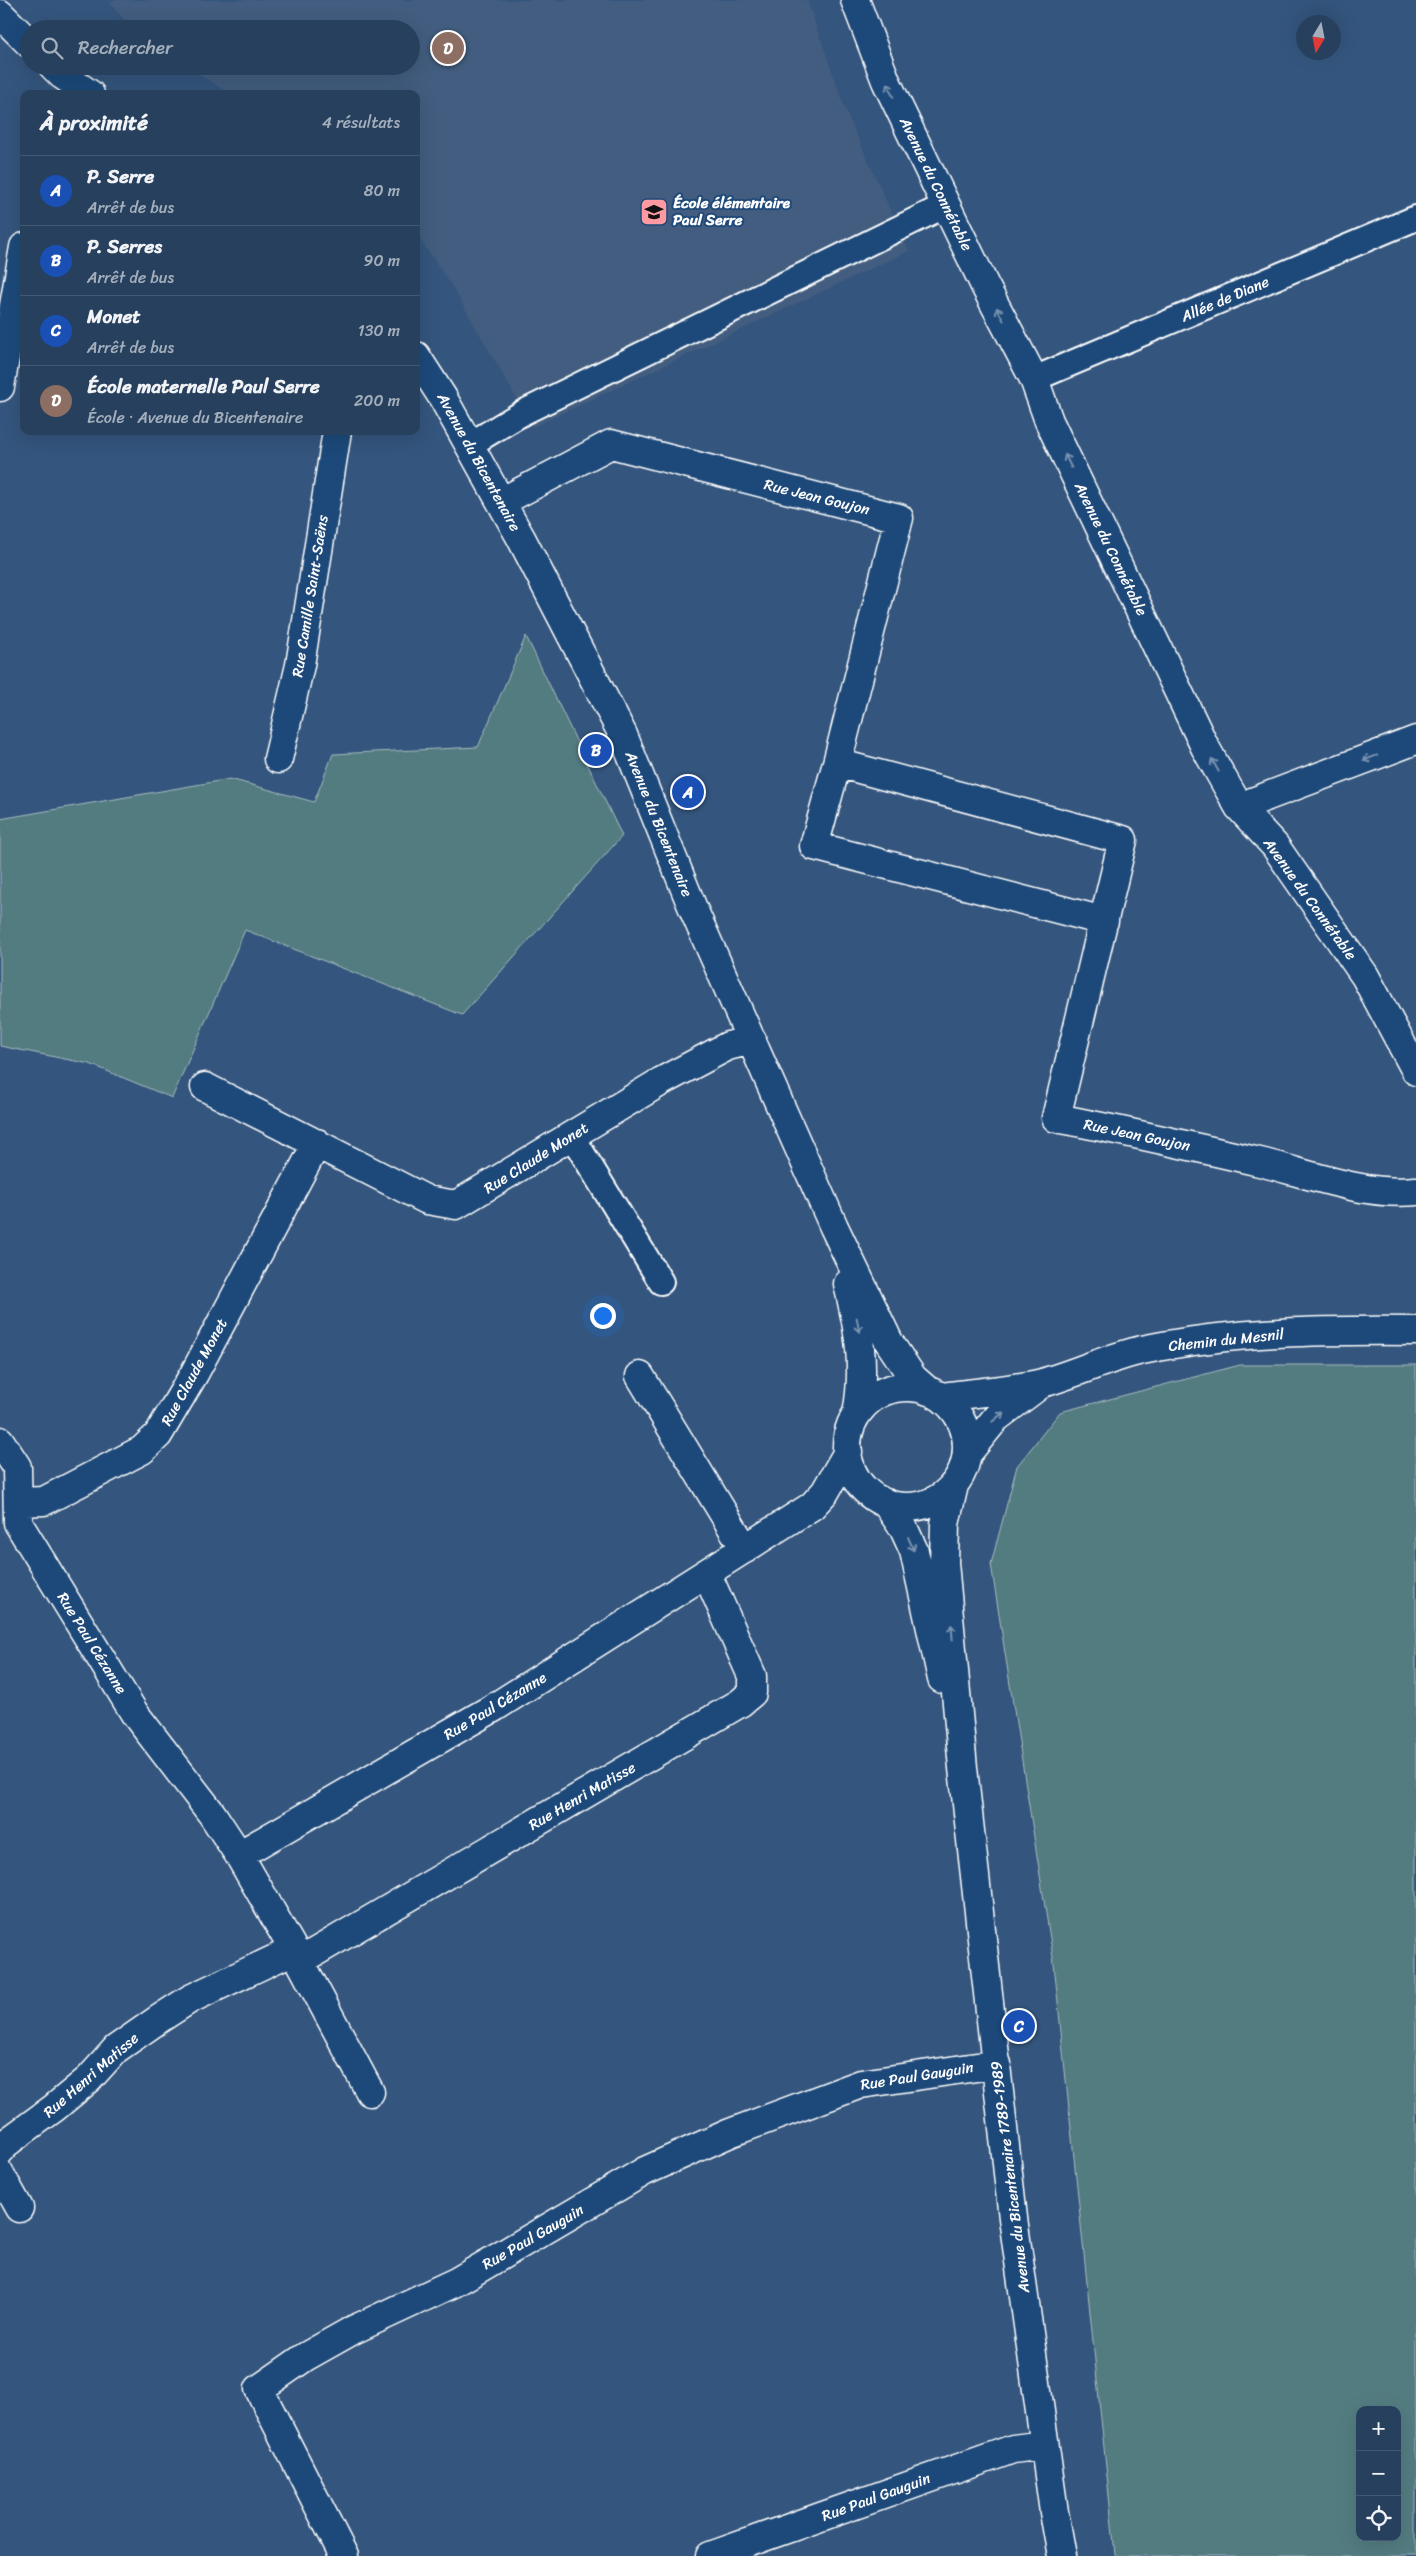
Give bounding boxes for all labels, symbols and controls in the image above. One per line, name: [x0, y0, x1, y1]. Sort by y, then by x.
north arrow: [1296, 15, 1341, 60]
search box: [20, 20, 420, 75]
pin: D: [432, 29, 464, 67]
text: Rechercher: [78, 31, 173, 64]
icon: search: [38, 34, 66, 62]
one-way arrow: [885, 82, 895, 97]
text: À proximité: [40, 104, 148, 142]
text: 4 résultats: [322, 108, 400, 137]
street label: Avenue du Connétable: [892, 112, 980, 256]
text: P. Serre: [87, 160, 154, 193]
text: A: [51, 176, 61, 205]
text: 80 m: [364, 176, 400, 205]
place label: École élémentaire Paul Serre: [673, 190, 791, 233]
text: Arrêt de bus: [87, 193, 174, 222]
school or university icon: École élémentaire Paul Serre: [639, 197, 669, 227]
text: P. Serres: [87, 230, 162, 263]
text: B: [51, 246, 61, 275]
text: 90 m: [364, 246, 400, 275]
text: Arrêt de bus: [87, 263, 174, 292]
street label: Allée de Diane: [1176, 269, 1273, 330]
text: Monet: [87, 300, 140, 333]
one-way arrow: [995, 307, 1005, 322]
text: C: [51, 316, 61, 345]
text: 130 m: [358, 316, 400, 345]
text: Arrêt de bus: [87, 333, 174, 362]
text: École maternelle Paul Serre: [87, 370, 320, 403]
text: D: [51, 386, 61, 415]
text: 200 m: [354, 386, 400, 415]
street label: Avenue du Bicentenaire: [429, 387, 528, 537]
text: École · Avenue du Bicentenaire: [87, 403, 303, 432]
one-way arrow: [1063, 454, 1073, 469]
street label: Rue Jean Goujon: [761, 471, 873, 523]
street label: Avenue du Connétable: [1067, 477, 1155, 621]
street label: Rue Camille Saint-Saëns: [284, 513, 336, 679]
pin: B: [580, 731, 612, 769]
street label: Avenue du Bicentenaire: [622, 749, 696, 899]
one-way arrow: [1363, 754, 1379, 763]
one-way arrow: [1210, 758, 1220, 773]
pin: A: [672, 773, 704, 811]
street label: Avenue du Connétable: [1256, 831, 1364, 966]
street label: Rue Jean Goujon: [1081, 1111, 1193, 1159]
street label: Rue Claude Monet: [478, 1115, 594, 1201]
your location: [590, 1303, 616, 1329]
street label: Rue Claude Monet: [154, 1313, 235, 1431]
one-way arrow: [853, 1317, 863, 1333]
street label: Chemin du Mesnil: [1167, 1321, 1286, 1359]
one-way arrow: [992, 1411, 1005, 1423]
one-way arrow: [907, 1536, 917, 1551]
street label: Rue Paul Cézanne: [50, 1587, 134, 1699]
one-way arrow: [947, 1624, 956, 1640]
street label: Rue Paul Cézanne: [439, 1665, 551, 1747]
street label: Rue Henri Matisse: [523, 1755, 641, 1837]
pin: C: [1003, 2007, 1035, 2045]
street label: Rue Henri Matisse: [37, 2026, 145, 2124]
street label: Rue Paul Gauguin: [859, 2054, 975, 2098]
street label: Avenue du Bicentenaire 1789-1989: [983, 2060, 1037, 2295]
street label: Rue Paul Gauguin: [477, 2197, 589, 2277]
map controls: [1356, 2406, 1401, 2541]
button: +: [1356, 2406, 1401, 2451]
button: −: [1356, 2451, 1401, 2496]
street label: Rue Paul Gauguin: [818, 2465, 934, 2529]
button: locate: [1356, 2496, 1401, 2541]

